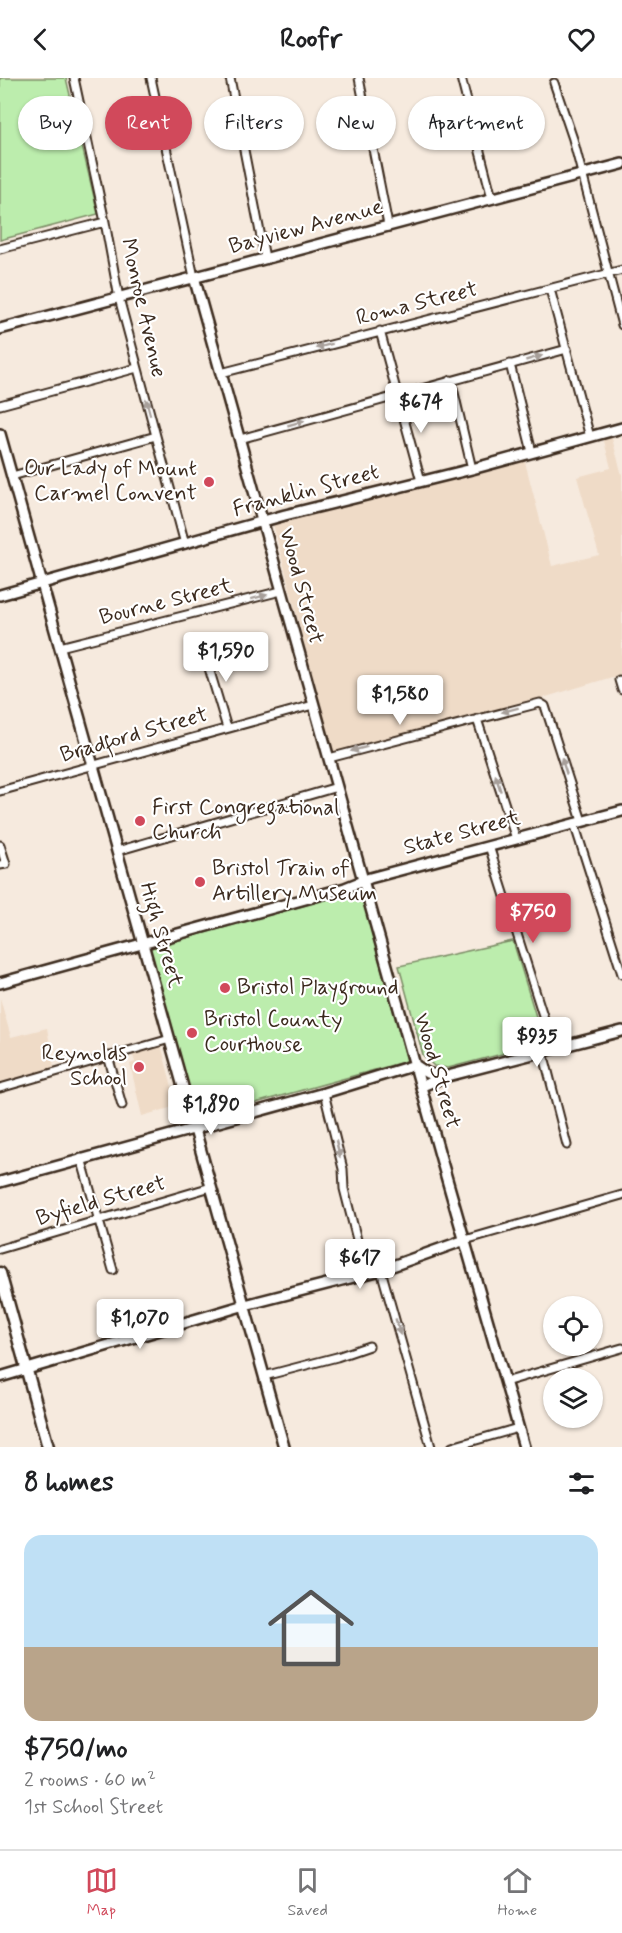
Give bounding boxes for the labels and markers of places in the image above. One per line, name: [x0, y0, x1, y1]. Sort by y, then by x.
pin: $674: [385, 383, 457, 434]
place label: Our Lady of Mount Carmel Convent: [24, 455, 197, 508]
marker: Our Lady of Mount Carmel Convent: [202, 475, 216, 489]
pin: $1,590: [177, 632, 275, 683]
pin: $1,580: [351, 675, 449, 726]
place label: First Congregational Church: [152, 794, 340, 847]
marker: First Congregational Church: [133, 814, 147, 828]
place label: Bristol Train of Artillery Museum: [212, 855, 377, 908]
marker: Bristol Train of Artillery Museum: [193, 875, 207, 889]
pin: $750: [497, 893, 569, 944]
place label: Bristol Playground: [237, 974, 399, 1005]
marker: Bristol Playground: [218, 981, 232, 995]
place label: Bristol County Courthouse: [204, 1006, 342, 1059]
pin: $935: [501, 1017, 573, 1068]
marker: Bristol County Courthouse: [185, 1026, 199, 1040]
place label: Reynolds School: [41, 1040, 127, 1093]
marker: Reynolds School: [132, 1060, 146, 1074]
pin: $1,890: [162, 1085, 260, 1136]
pin: $617: [324, 1239, 396, 1290]
pin: $1,070: [91, 1299, 189, 1350]

